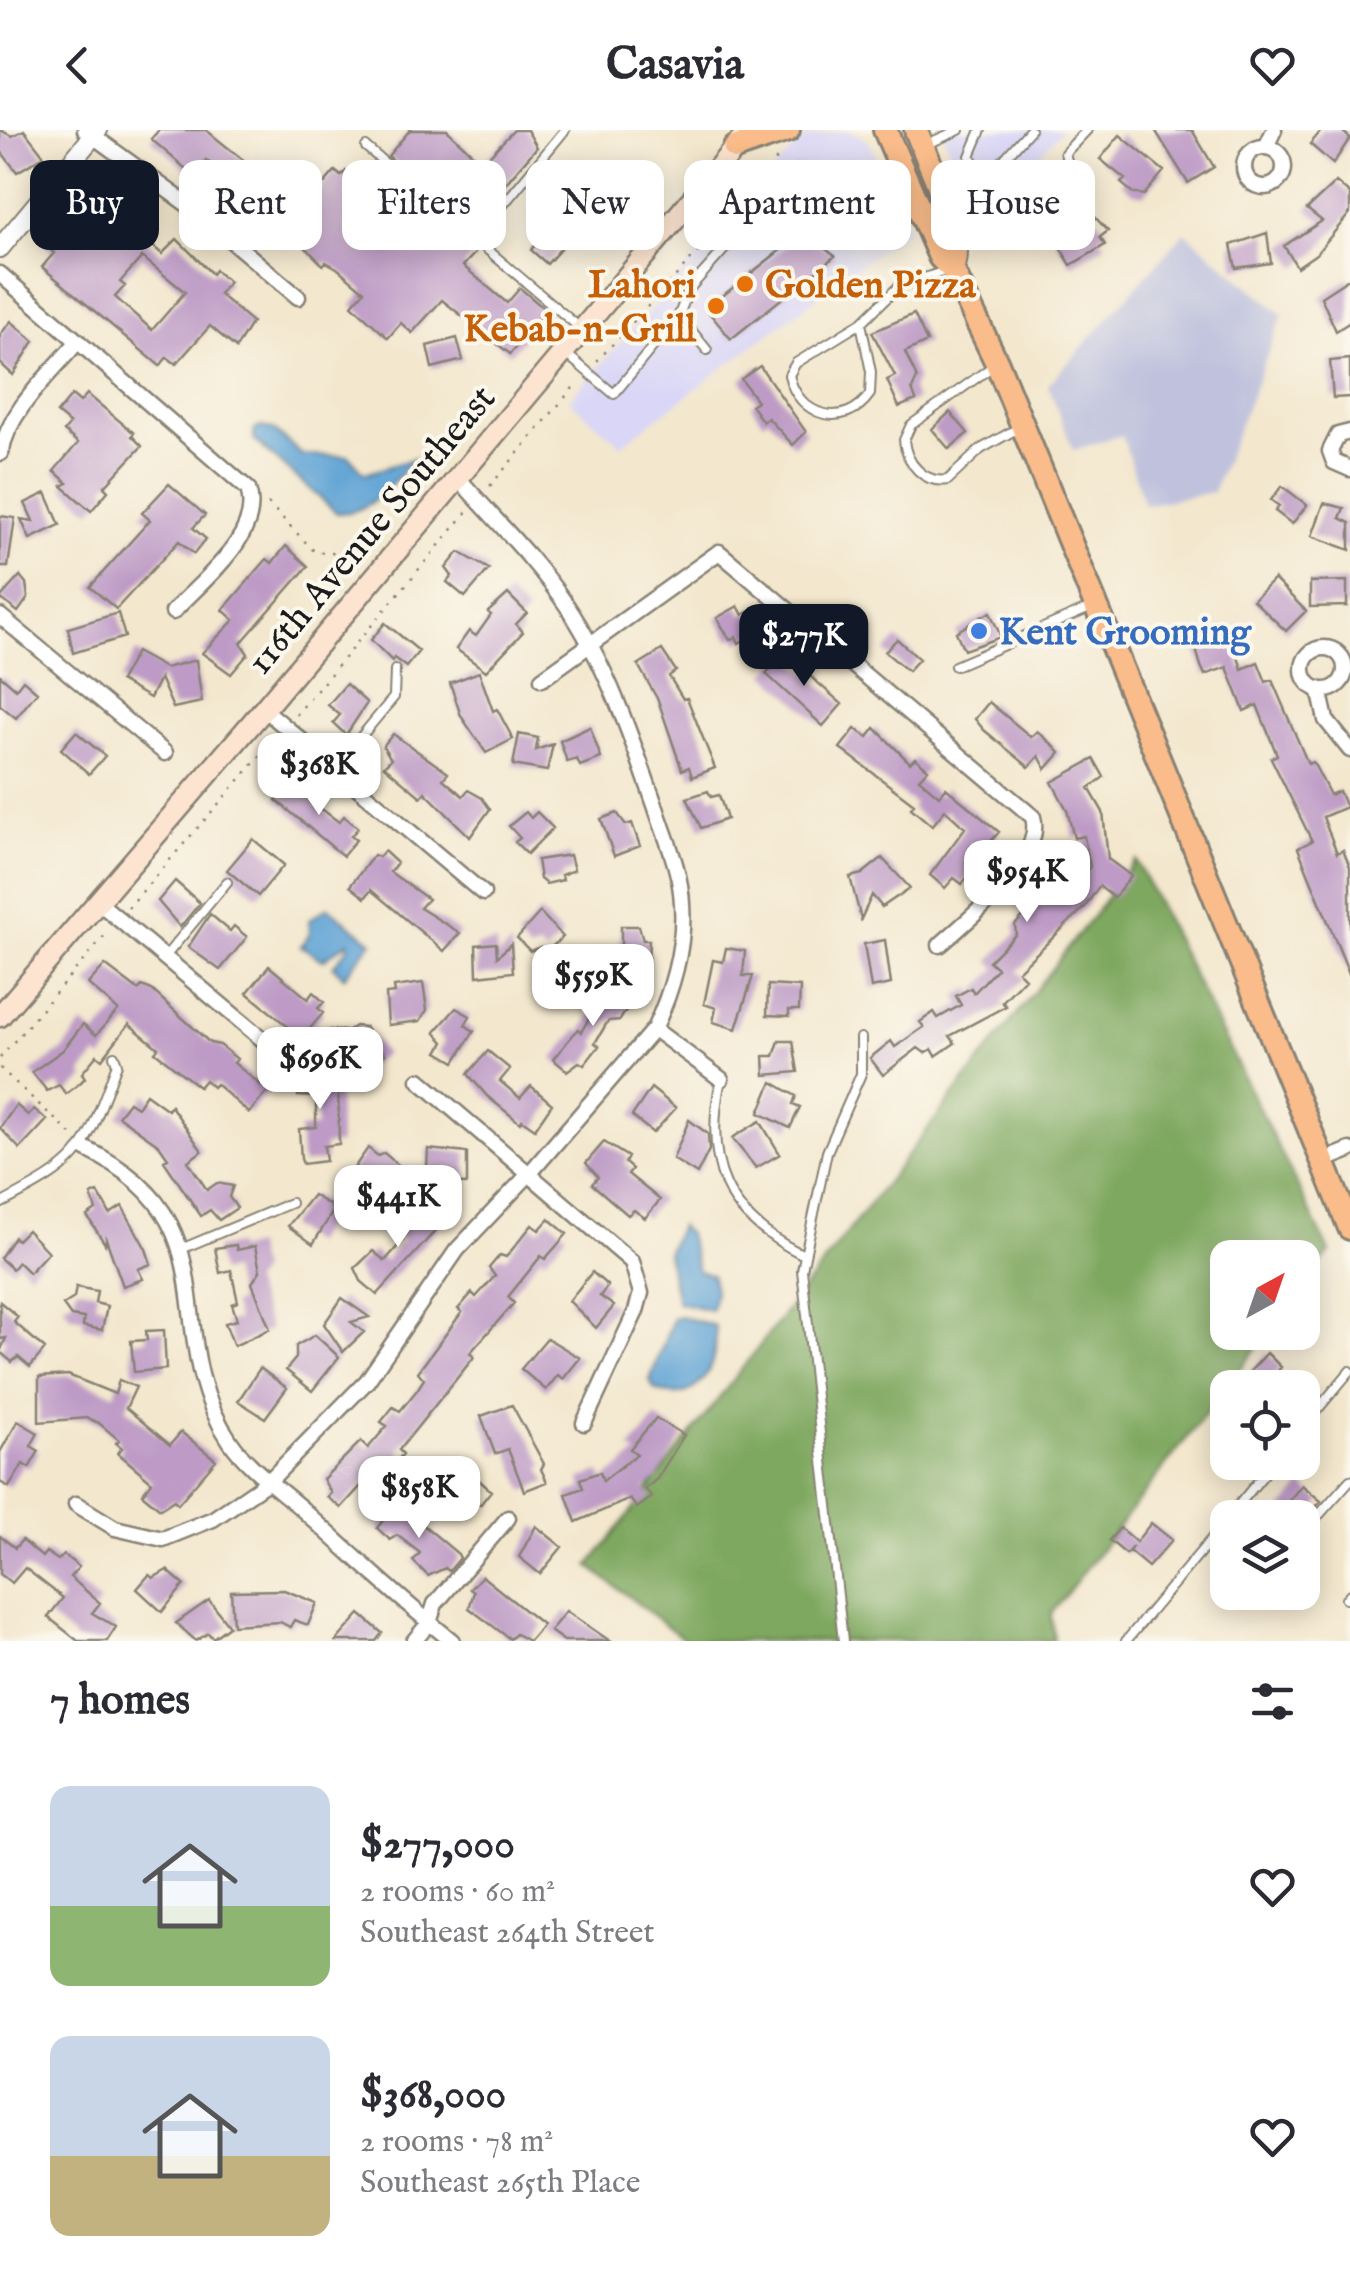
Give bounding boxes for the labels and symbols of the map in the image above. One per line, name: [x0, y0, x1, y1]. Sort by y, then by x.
place label: Lahori Kebab-n-Grill: [463, 263, 697, 355]
place label: Golden Pizza: [765, 263, 976, 311]
marker: Golden Pizza: [734, 273, 756, 295]
marker: Lahori Kebab-n-Grill: [705, 295, 727, 317]
street label: 116th Avenue Southeast: [237, 376, 507, 685]
pin: $277K: [734, 604, 874, 689]
place label: Kent Grooming: [999, 610, 1252, 658]
marker: Kent Grooming: [968, 620, 990, 642]
pin: $368K: [249, 733, 389, 818]
pin: $954K: [957, 840, 1097, 925]
pin: $559K: [523, 944, 663, 1029]
pin: $696K: [250, 1027, 390, 1112]
pin: $441K: [328, 1165, 468, 1250]
north arrow: [1210, 1240, 1320, 1350]
pin: $858K: [349, 1456, 489, 1541]

